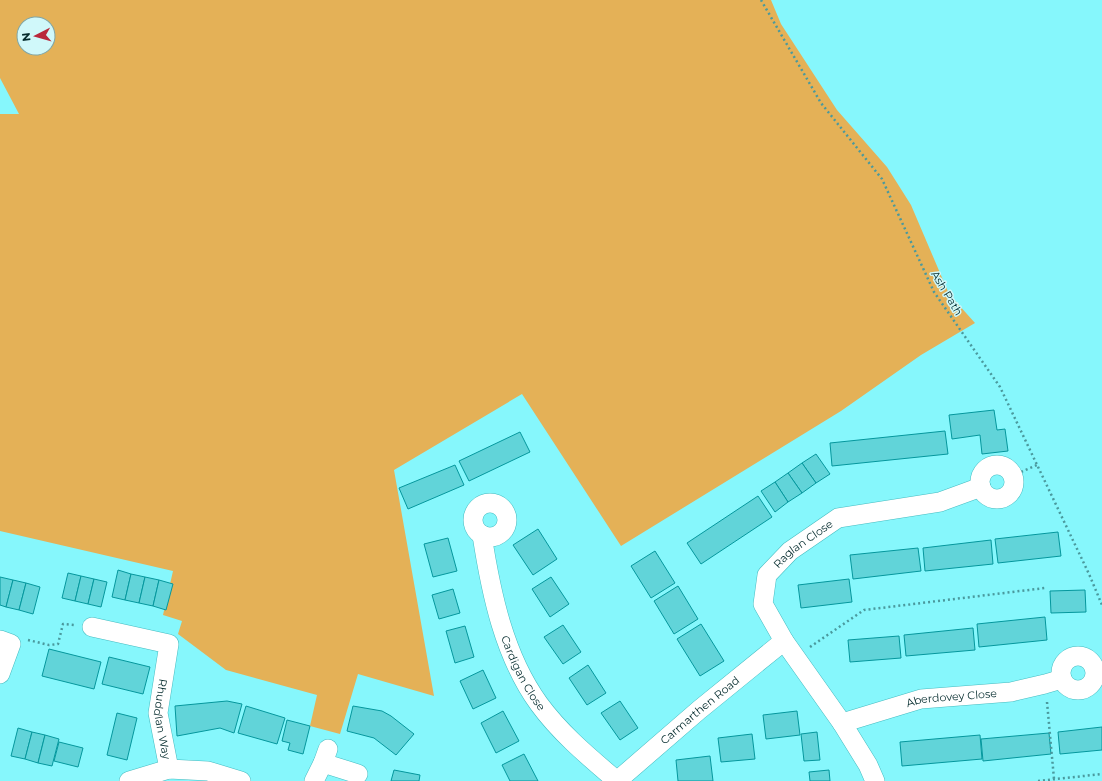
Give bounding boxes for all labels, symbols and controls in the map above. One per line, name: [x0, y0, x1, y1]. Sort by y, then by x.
north arrow: [16, 16, 56, 56]
text: N: [19, 32, 33, 42]
street label: Ash Path: [928, 268, 966, 318]
street label: Raglan Close: [770, 516, 836, 571]
street label: Cardigan Close: [498, 634, 549, 714]
street label: Carmarthen Road: [657, 673, 742, 747]
street label: Rhuddlan Way: [151, 678, 174, 760]
street label: Aberdovey Close: [904, 686, 998, 710]

